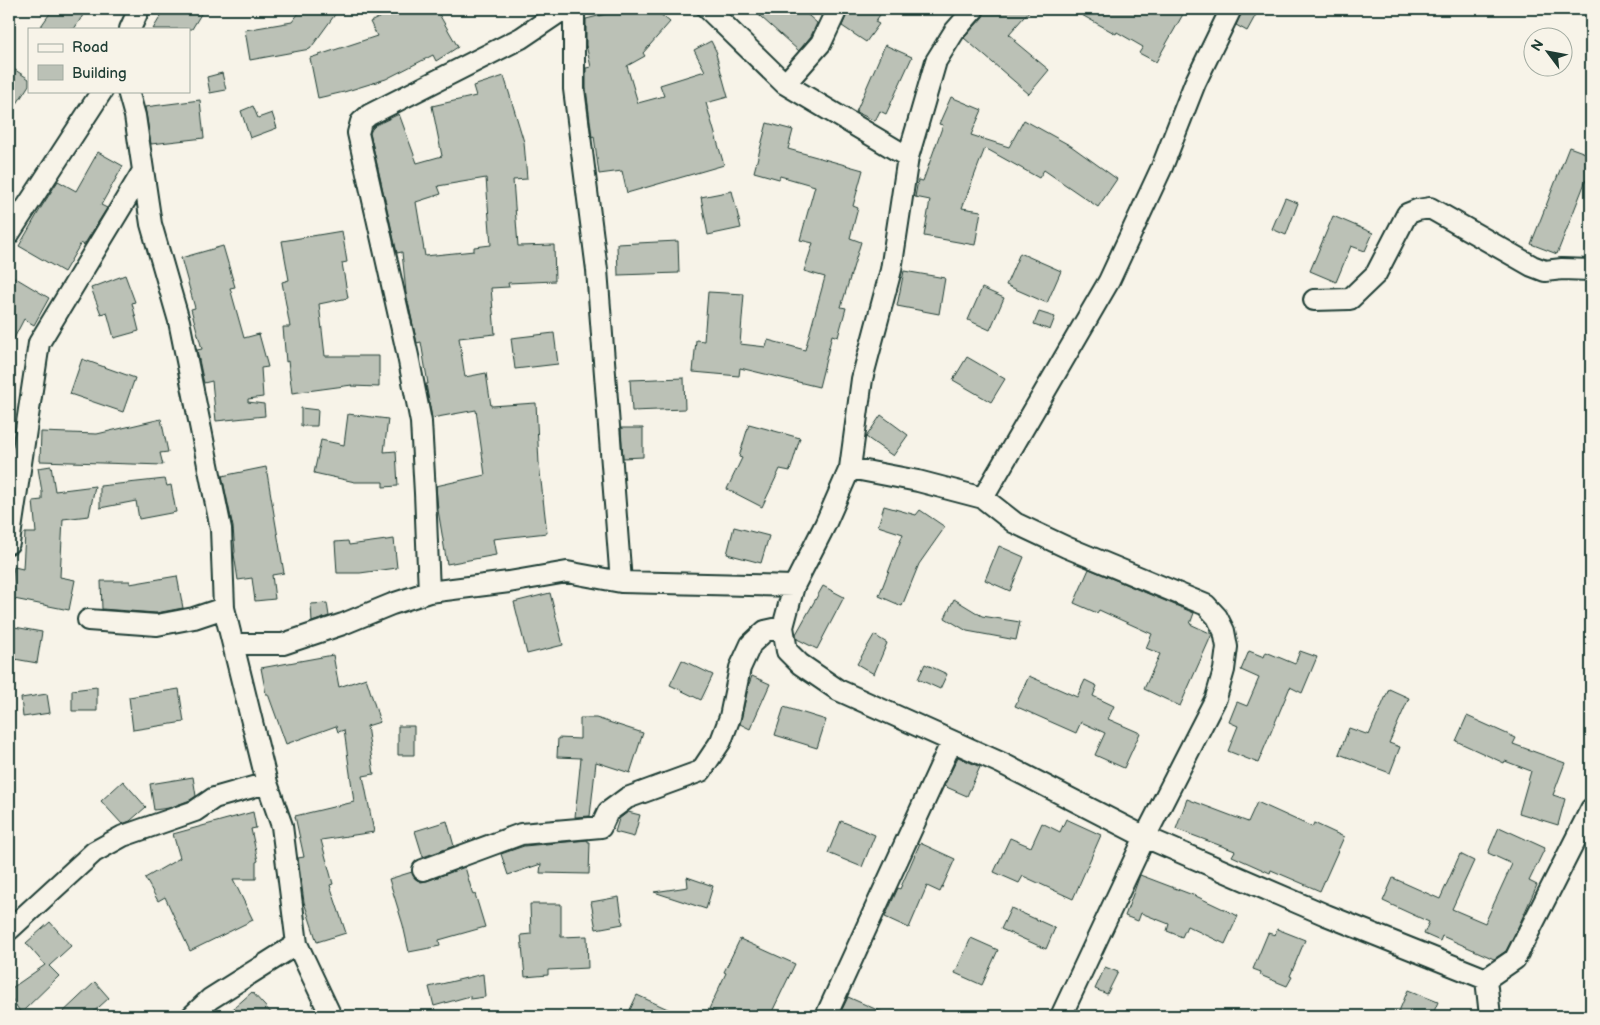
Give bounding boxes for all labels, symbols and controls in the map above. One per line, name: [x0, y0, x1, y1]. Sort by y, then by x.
legend: [28, 28, 190, 92]
north arrow: [1522, 28, 1572, 78]
text: N: [1527, 36, 1547, 54]
text: Road: [72, 38, 108, 57]
text: Building: [72, 64, 127, 83]

